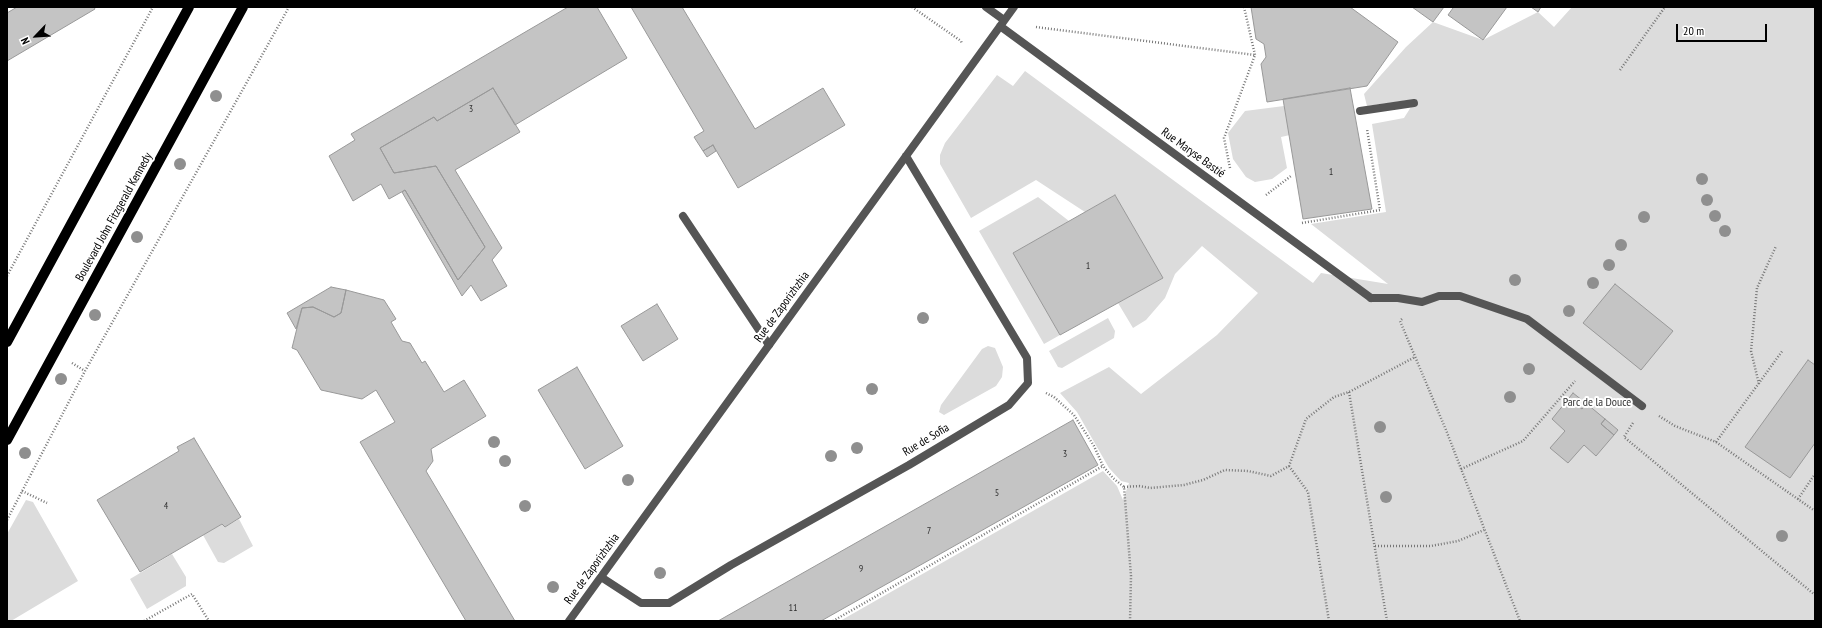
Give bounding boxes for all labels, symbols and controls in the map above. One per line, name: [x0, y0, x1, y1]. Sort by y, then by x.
north arrow: [16, 16, 56, 56]
scale bar: [1678, 16, 1769, 42]
text: 20 m: [1683, 23, 1704, 38]
text: N: [18, 35, 33, 47]
house number: 3: [469, 103, 473, 115]
street label: Rue Maryse Bastié: [1158, 125, 1228, 181]
street label: Boulevard John Fitzgerald Kennedy: [73, 150, 155, 284]
house number: 1: [1329, 166, 1333, 178]
house number: 1: [1086, 260, 1090, 272]
street label: Rue de Zaporizhzhia: [752, 269, 812, 345]
park label: Parc de la Douce: [1563, 396, 1631, 410]
street label: Rue de Sofia: [900, 421, 952, 459]
house number: 3: [1063, 448, 1067, 460]
house number: 5: [995, 487, 999, 499]
house number: 4: [164, 500, 168, 512]
house number: 7: [927, 525, 931, 537]
street label: Rue de Zaporizhzhia: [562, 531, 622, 607]
house number: 9: [859, 563, 863, 575]
house number: 11: [789, 602, 797, 614]

